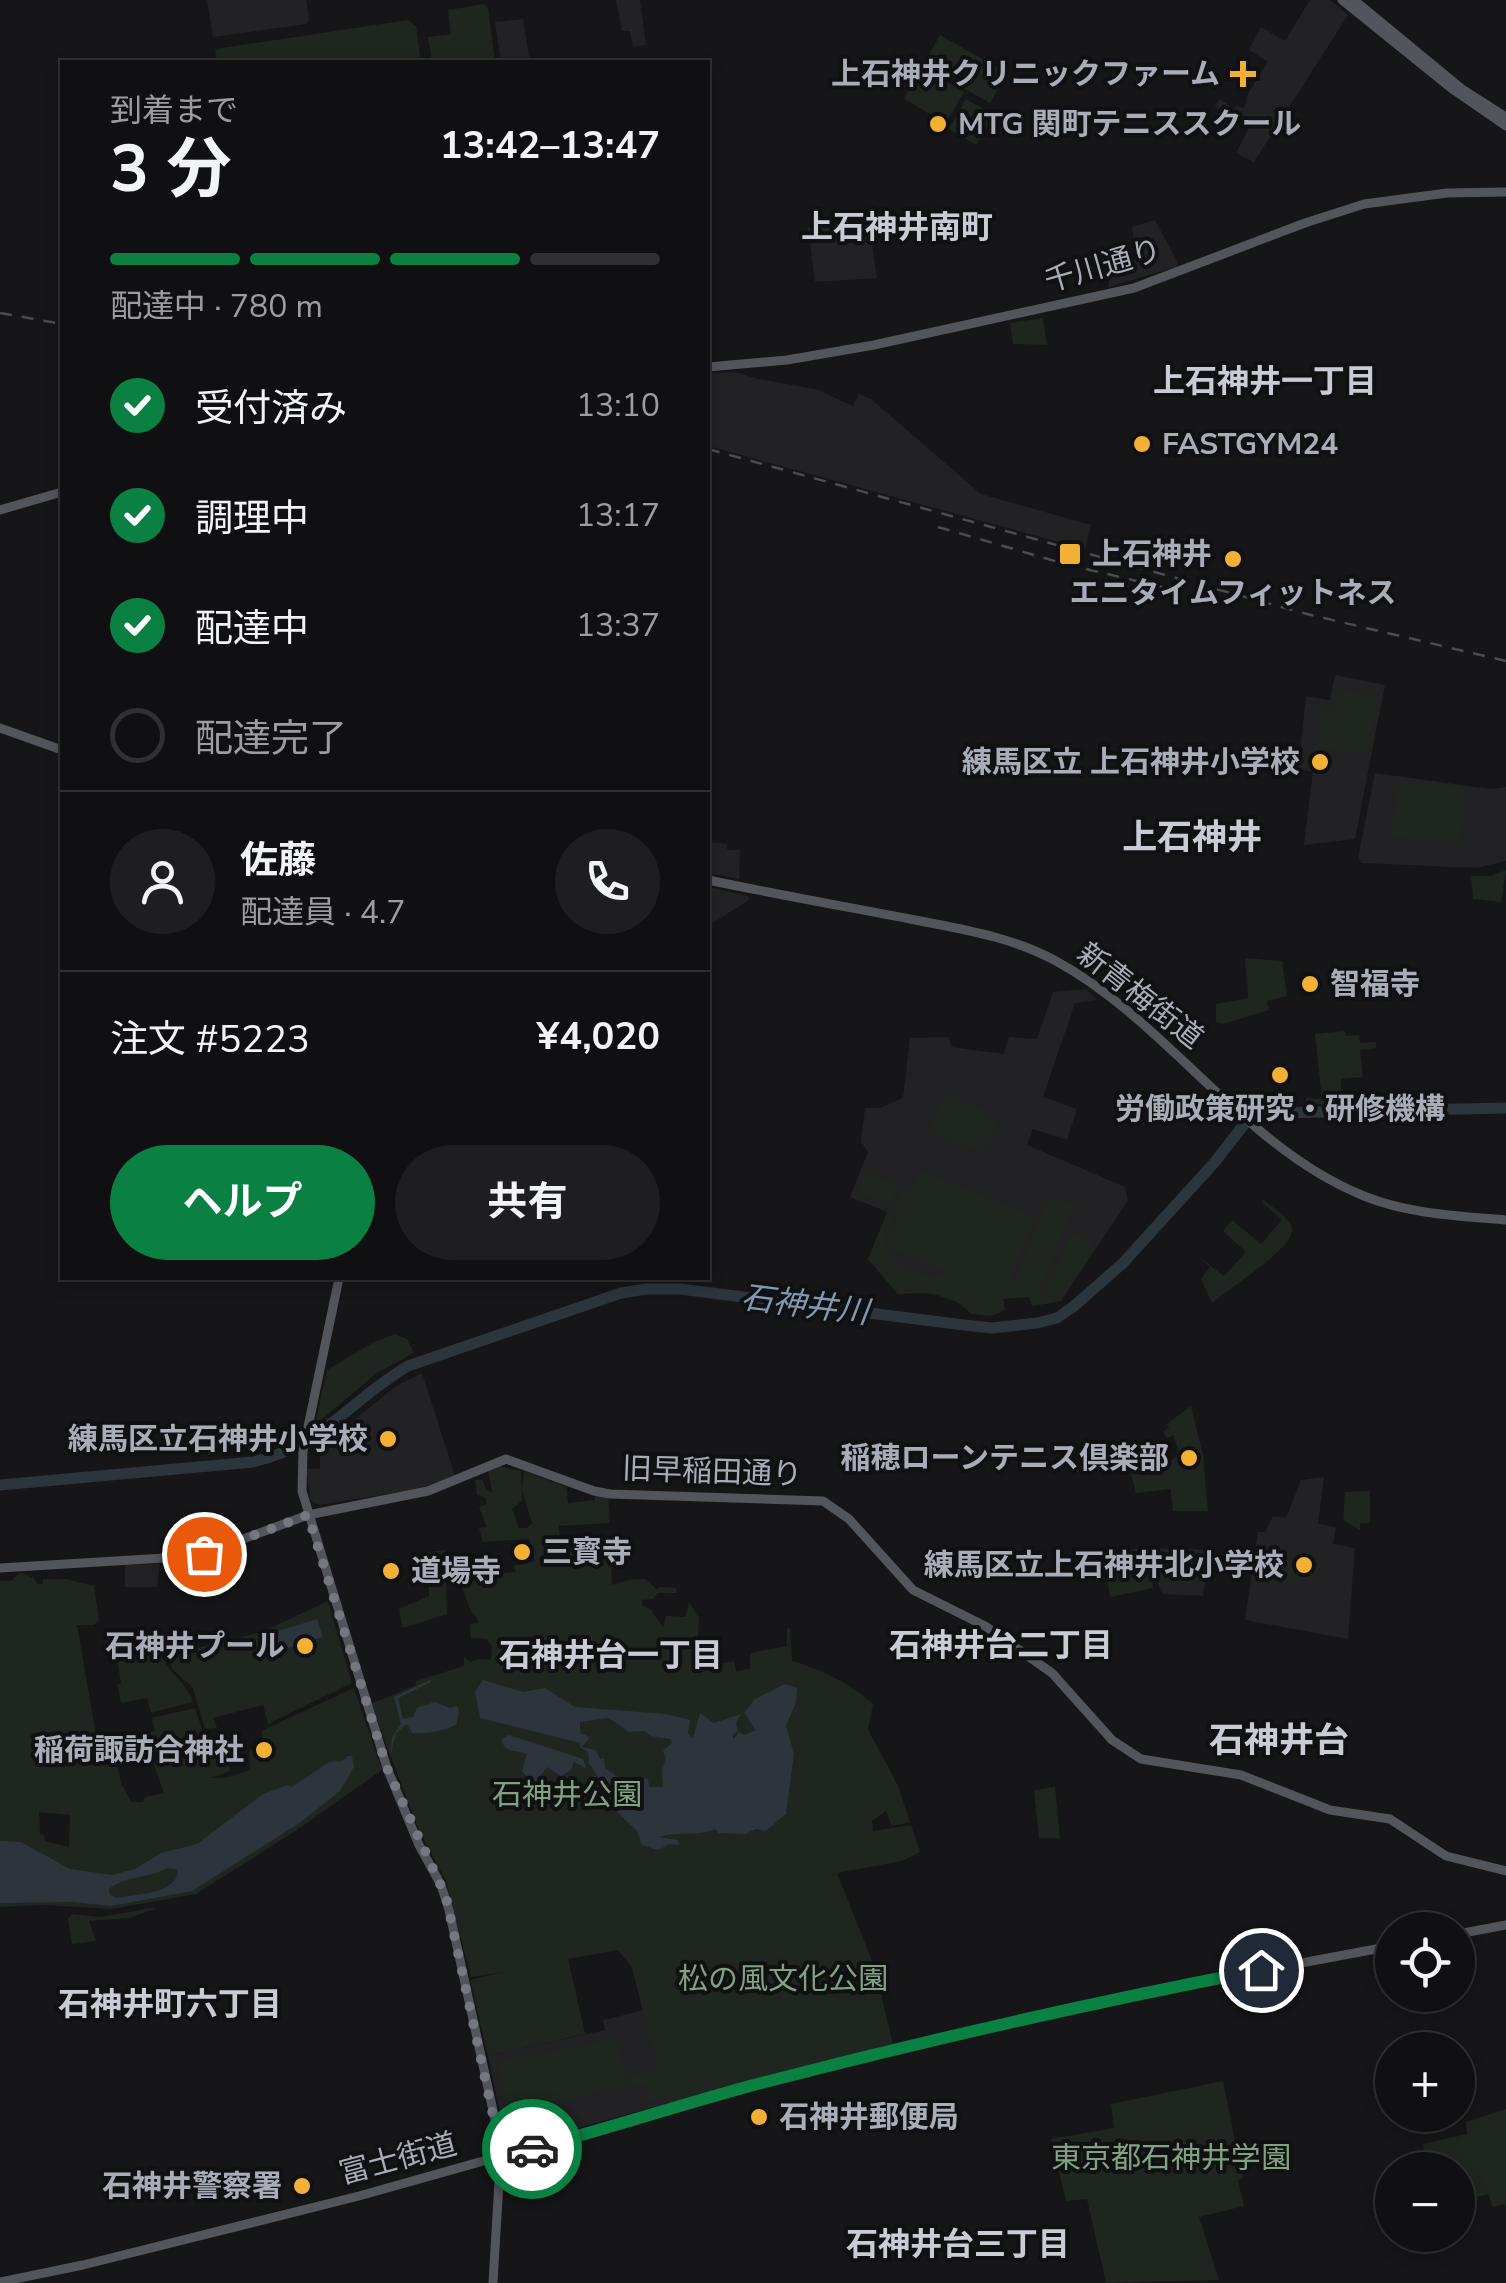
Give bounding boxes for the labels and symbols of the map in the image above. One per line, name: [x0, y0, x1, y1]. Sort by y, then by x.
place label: 上石神井クリニックファーム: [831, 54, 1220, 95]
marker: 上石神井クリニックファーム: [1230, 61, 1256, 87]
place label: MTG 関町テニススクール: [958, 104, 1302, 145]
marker: MTG 関町テニススクール: [927, 113, 949, 135]
district label: 上石神井南町: [801, 206, 993, 249]
street label: 千川通り: [1040, 230, 1166, 302]
district label: 上石神井一丁目: [1153, 360, 1377, 403]
place label: FASTGYM24: [1162, 424, 1338, 465]
marker: FASTGYM24: [1131, 433, 1153, 455]
place label: 上石神井: [1092, 534, 1212, 575]
marker: 上石神井: [1057, 541, 1083, 567]
marker: エニタイムフィットネス: [1222, 548, 1244, 570]
place label: エニタイムフィットネス: [1070, 573, 1397, 614]
place label: 練馬区立 上石神井小学校: [962, 742, 1300, 783]
marker: 練馬区立 上石神井小学校: [1309, 751, 1331, 773]
district label: 上石神井: [1122, 814, 1262, 861]
street label: 新青梅街道: [1068, 934, 1212, 1058]
place label: 智福寺: [1330, 964, 1420, 1005]
marker: 智福寺: [1299, 973, 1321, 995]
marker: 労働政策研究・研修機構: [1269, 1064, 1291, 1086]
place label: 労働政策研究・研修機構: [1115, 1089, 1445, 1130]
water label: 石神井川: [739, 1276, 874, 1335]
place label: 練馬区立石神井小学校: [68, 1419, 368, 1460]
marker: 練馬区立石神井小学校: [377, 1428, 399, 1450]
place label: 稲穂ローンテニス倶楽部: [841, 1438, 1169, 1479]
marker: 稲穂ローンテニス倶楽部: [1178, 1447, 1200, 1469]
street label: 旧早稲田通り: [621, 1448, 803, 1496]
pin: [162, 1512, 247, 1597]
place label: 三寳寺: [542, 1532, 632, 1573]
marker: 三寳寺: [511, 1541, 533, 1563]
place label: 練馬区立上石神井北小学校: [924, 1545, 1284, 1586]
place label: 道場寺: [411, 1551, 501, 1592]
marker: 練馬区立上石神井北小学校: [1293, 1554, 1315, 1576]
marker: 道場寺: [380, 1560, 402, 1582]
district label: 石神井台二丁目: [889, 1624, 1113, 1667]
place label: 石神井プール: [105, 1626, 285, 1667]
district label: 石神井台一丁目: [499, 1634, 723, 1677]
marker: 石神井プール: [294, 1635, 316, 1657]
district label: 石神井台: [1209, 1717, 1349, 1764]
place label: 稲荷諏訪合神社: [34, 1730, 244, 1771]
marker: 稲荷諏訪合神社: [253, 1739, 275, 1761]
park label: 石神井公園: [492, 1775, 642, 1816]
pin: [1219, 1928, 1304, 2013]
park label: 松の風文化公園: [678, 1959, 888, 2000]
district label: 石神井町六丁目: [58, 1983, 282, 2026]
place label: 石神井郵便局: [779, 2097, 959, 2138]
courier: [482, 2099, 582, 2199]
marker: 石神井郵便局: [748, 2106, 770, 2128]
street label: 富士街道: [335, 2124, 461, 2194]
park label: 東京都石神井学園: [1051, 2138, 1291, 2179]
place label: 石神井警察署: [102, 2166, 282, 2207]
marker: 石神井警察署: [291, 2175, 313, 2197]
district label: 石神井台三丁目: [846, 2223, 1070, 2266]

